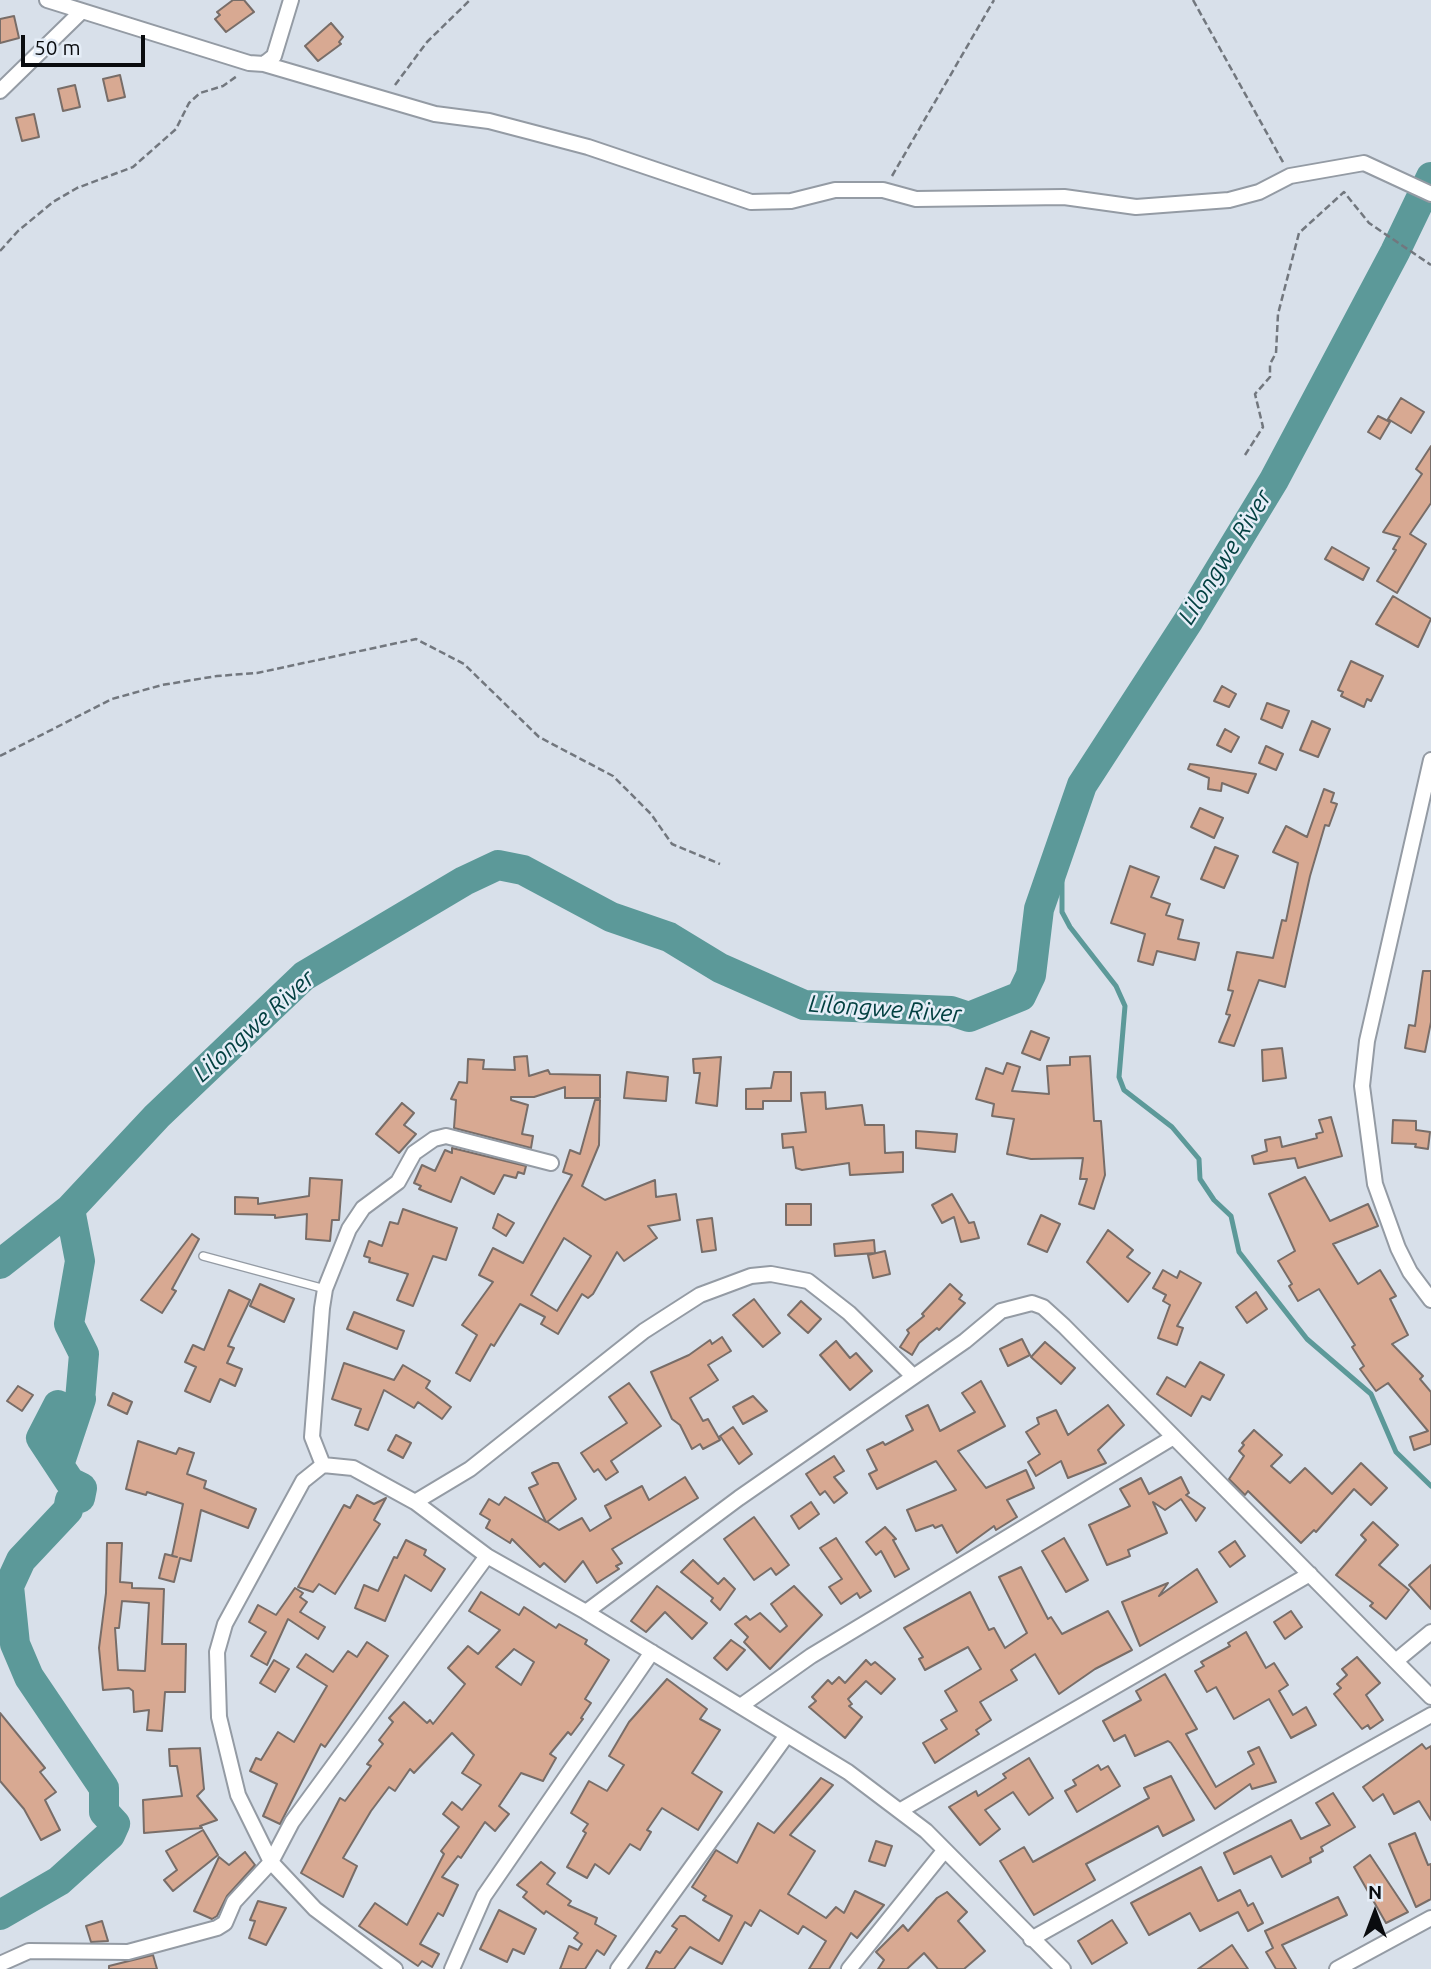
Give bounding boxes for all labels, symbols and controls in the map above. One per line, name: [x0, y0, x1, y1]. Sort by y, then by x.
scale bar: [24, 21, 149, 65]
text: 50 m: [34, 35, 81, 59]
water label: Lilongwe River: [1172, 484, 1278, 630]
water label: Lilongwe River: [187, 964, 321, 1088]
water label: Lilongwe River: [807, 989, 963, 1029]
north arrow: [1340, 1878, 1410, 1948]
text: N: [1368, 1881, 1382, 1903]

